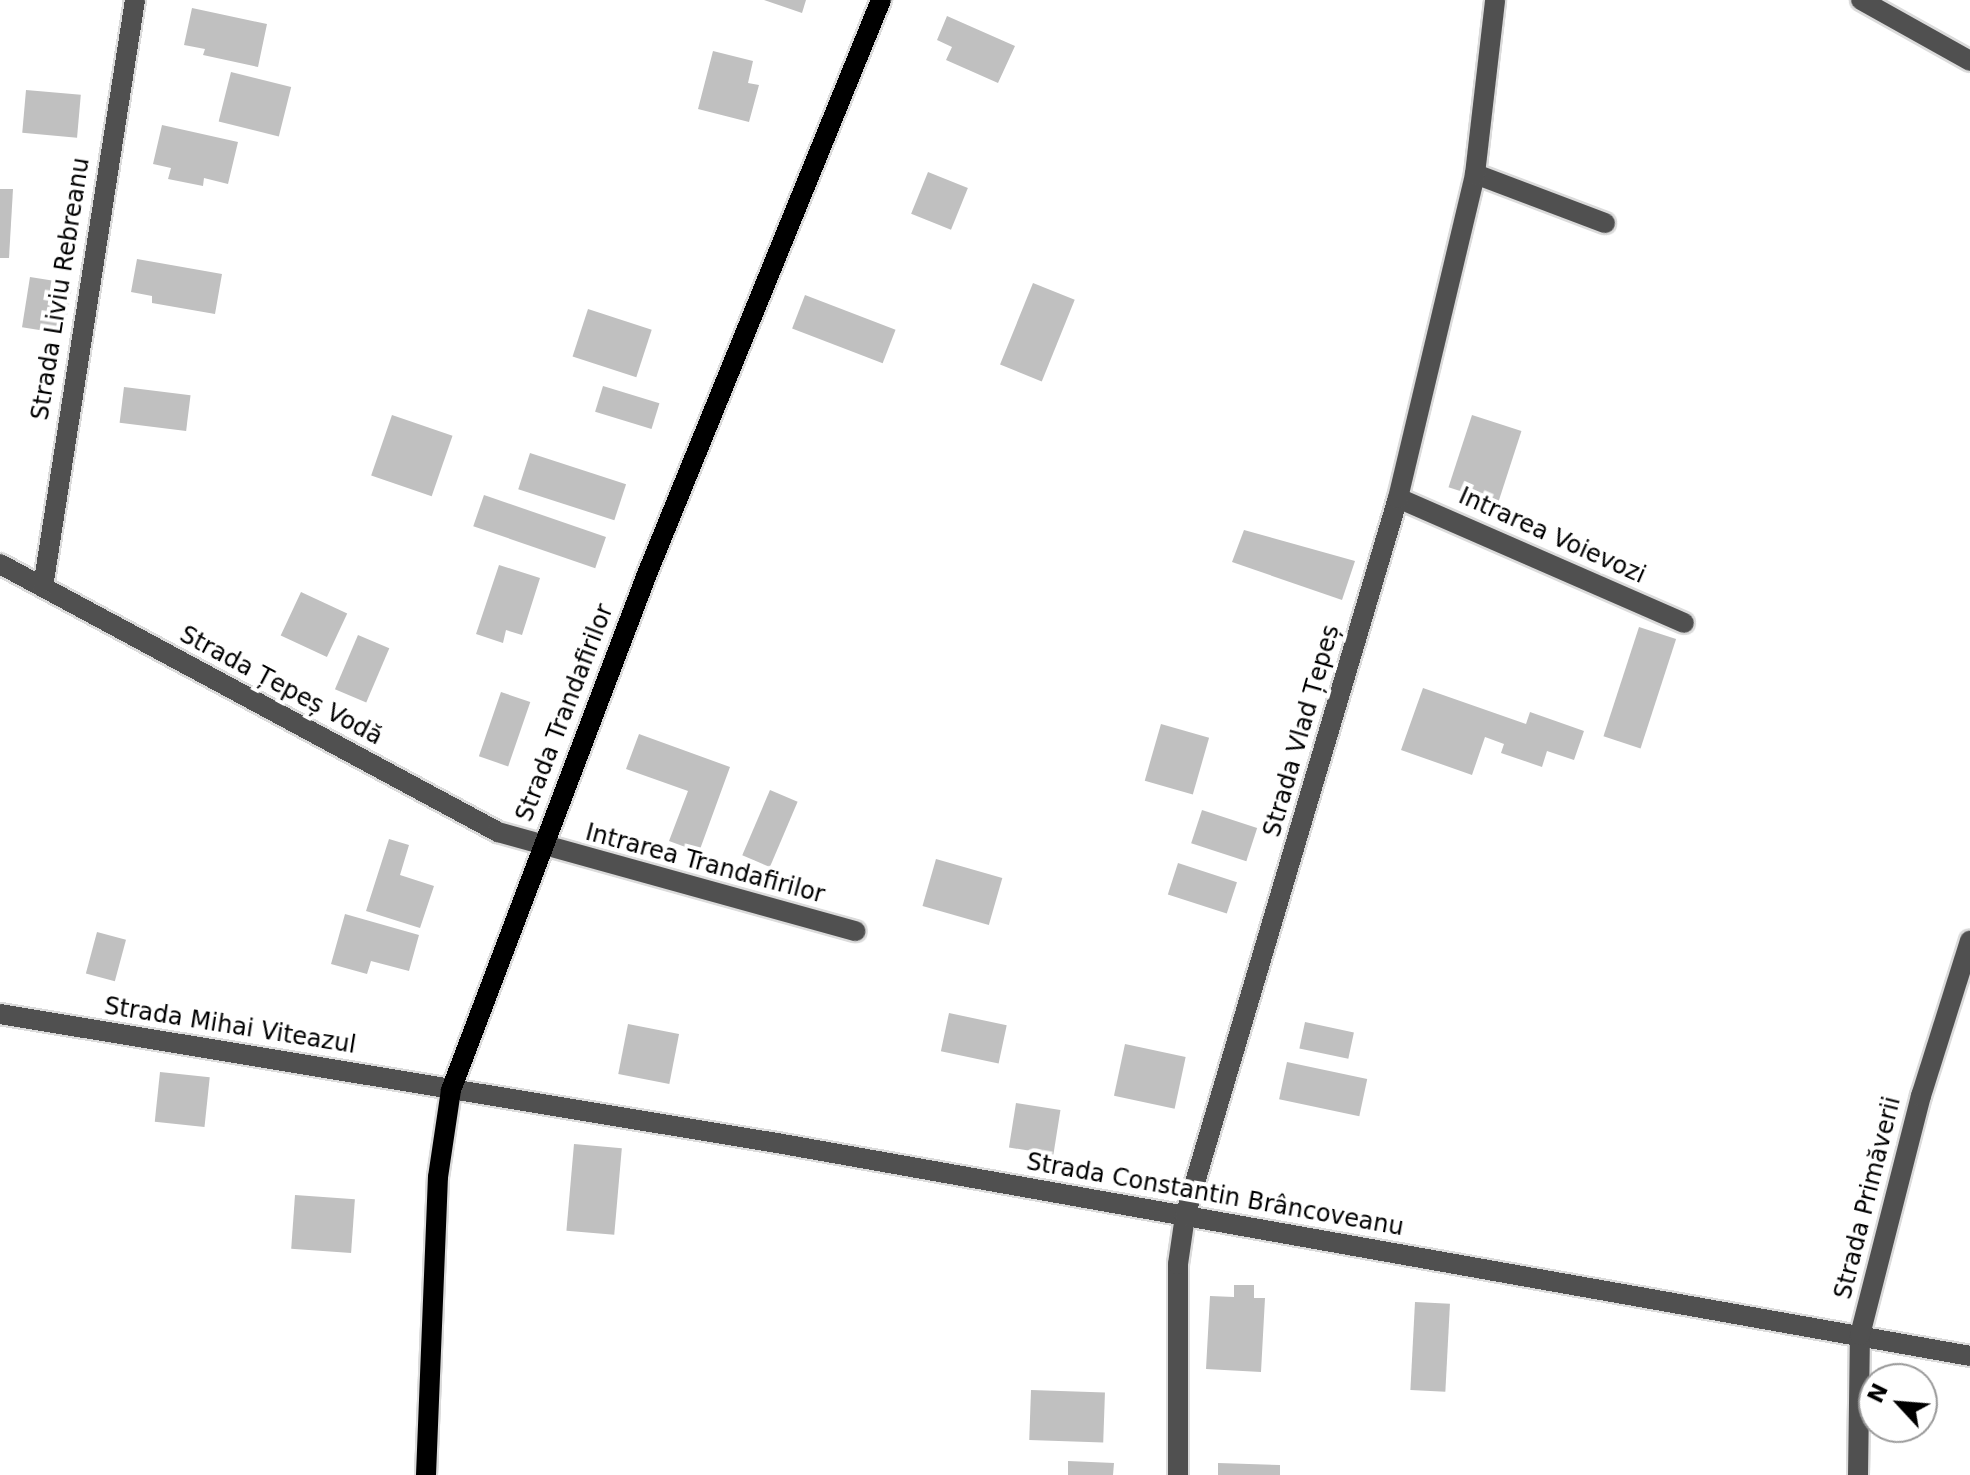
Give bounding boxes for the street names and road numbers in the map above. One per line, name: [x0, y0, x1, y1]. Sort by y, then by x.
street label: Strada Liviu Rebreanu: [26, 156, 96, 422]
street label: Intrarea Voievozi: [1454, 482, 1650, 590]
street label: Strada Trandafirilor: [510, 600, 620, 826]
street label: Strada Țepeș Vodă: [175, 620, 387, 752]
street label: Strada Vlad Țepeș: [1258, 622, 1346, 840]
street label: Intrarea Trandafirilor: [582, 818, 828, 910]
street label: Strada Mihai Viteazul: [102, 992, 358, 1060]
street label: Strada Primăverii: [1829, 1094, 1907, 1302]
street label: Strada Constantin Brâncoveanu: [1024, 1148, 1406, 1242]

